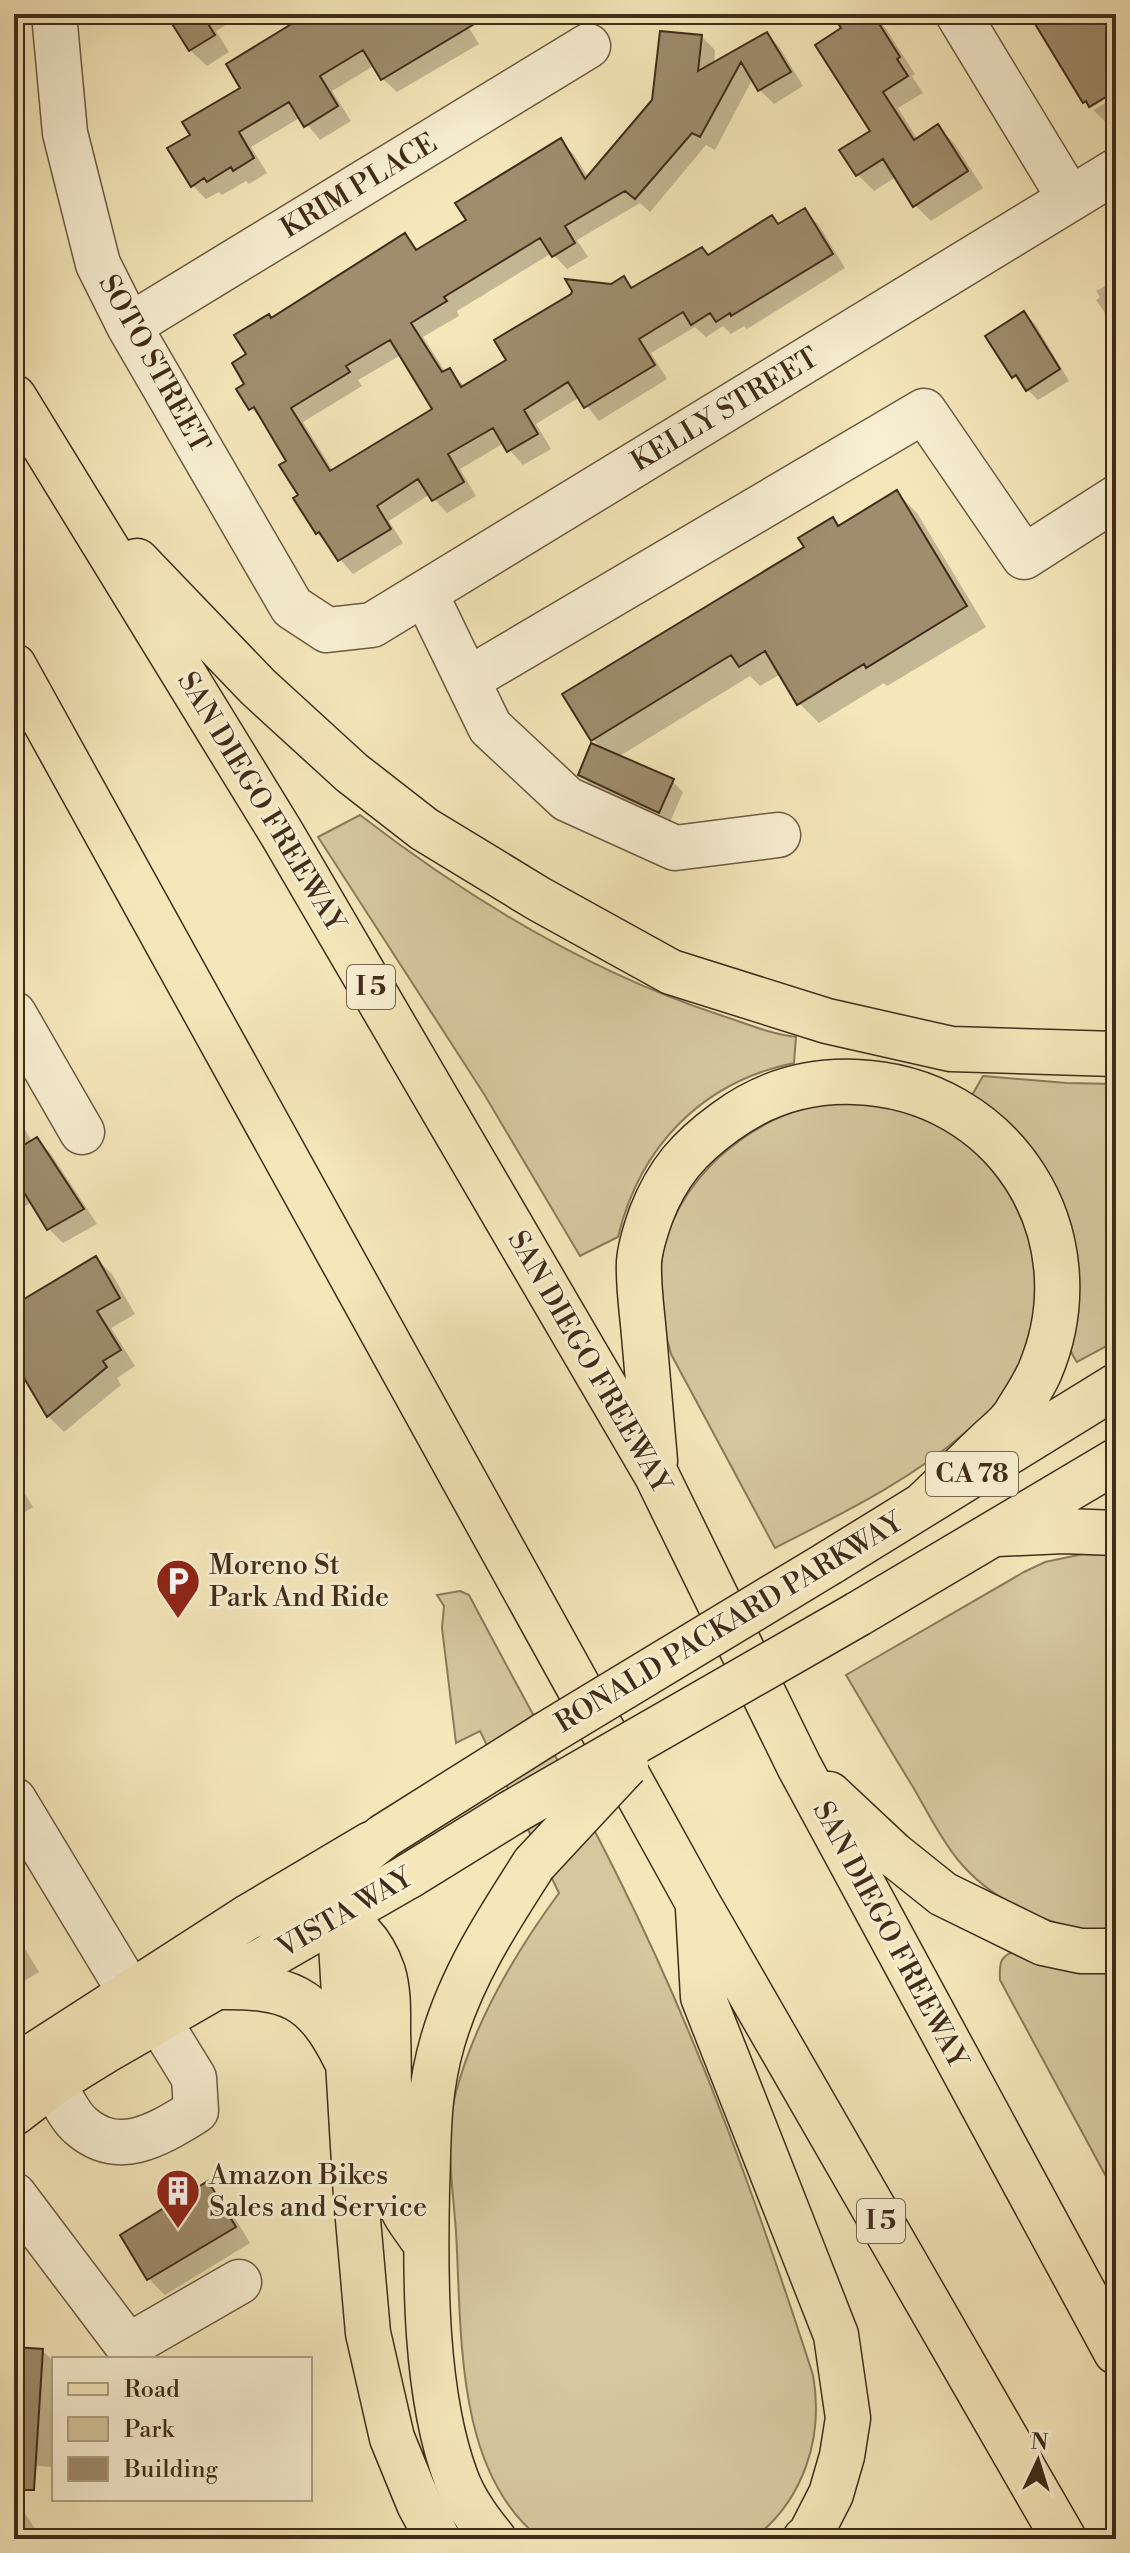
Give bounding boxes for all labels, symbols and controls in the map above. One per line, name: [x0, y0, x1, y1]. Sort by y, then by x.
street label: KRIM PLACE: [275, 126, 443, 246]
street label: SOTO STREET: [91, 269, 217, 459]
street label: KELLY STREET: [625, 340, 825, 480]
street label: SAN DIEGO FREEWAY: [170, 666, 353, 940]
road number: I 5: [347, 965, 395, 1009]
street label: SAN DIEGO FREEWAY: [500, 1225, 679, 1501]
road number: CA 78: [926, 1452, 1018, 1496]
street label: RONALD PACKARD PARKWAY: [549, 1504, 911, 1741]
place label: Moreno St Park And Ride: [209, 1548, 389, 1615]
parking icon: Moreno St Park And Ride: [154, 1557, 202, 1620]
street label: SAN DIEGO FREEWAY: [805, 1796, 976, 2076]
street label: VISTA WAY: [270, 1860, 420, 1966]
place label: Amazon Bikes Sales and Service: [208, 2158, 427, 2225]
building icon: Amazon Bikes Sales and Service: [154, 2167, 202, 2230]
road number: I 5: [857, 2199, 905, 2243]
legend: [52, 2357, 312, 2501]
text: Road: [124, 2375, 180, 2405]
text: Park: [124, 2415, 175, 2445]
north arrow: [998, 2421, 1078, 2501]
text: N: [1030, 2428, 1050, 2457]
text: Building: [123, 2455, 218, 2485]

